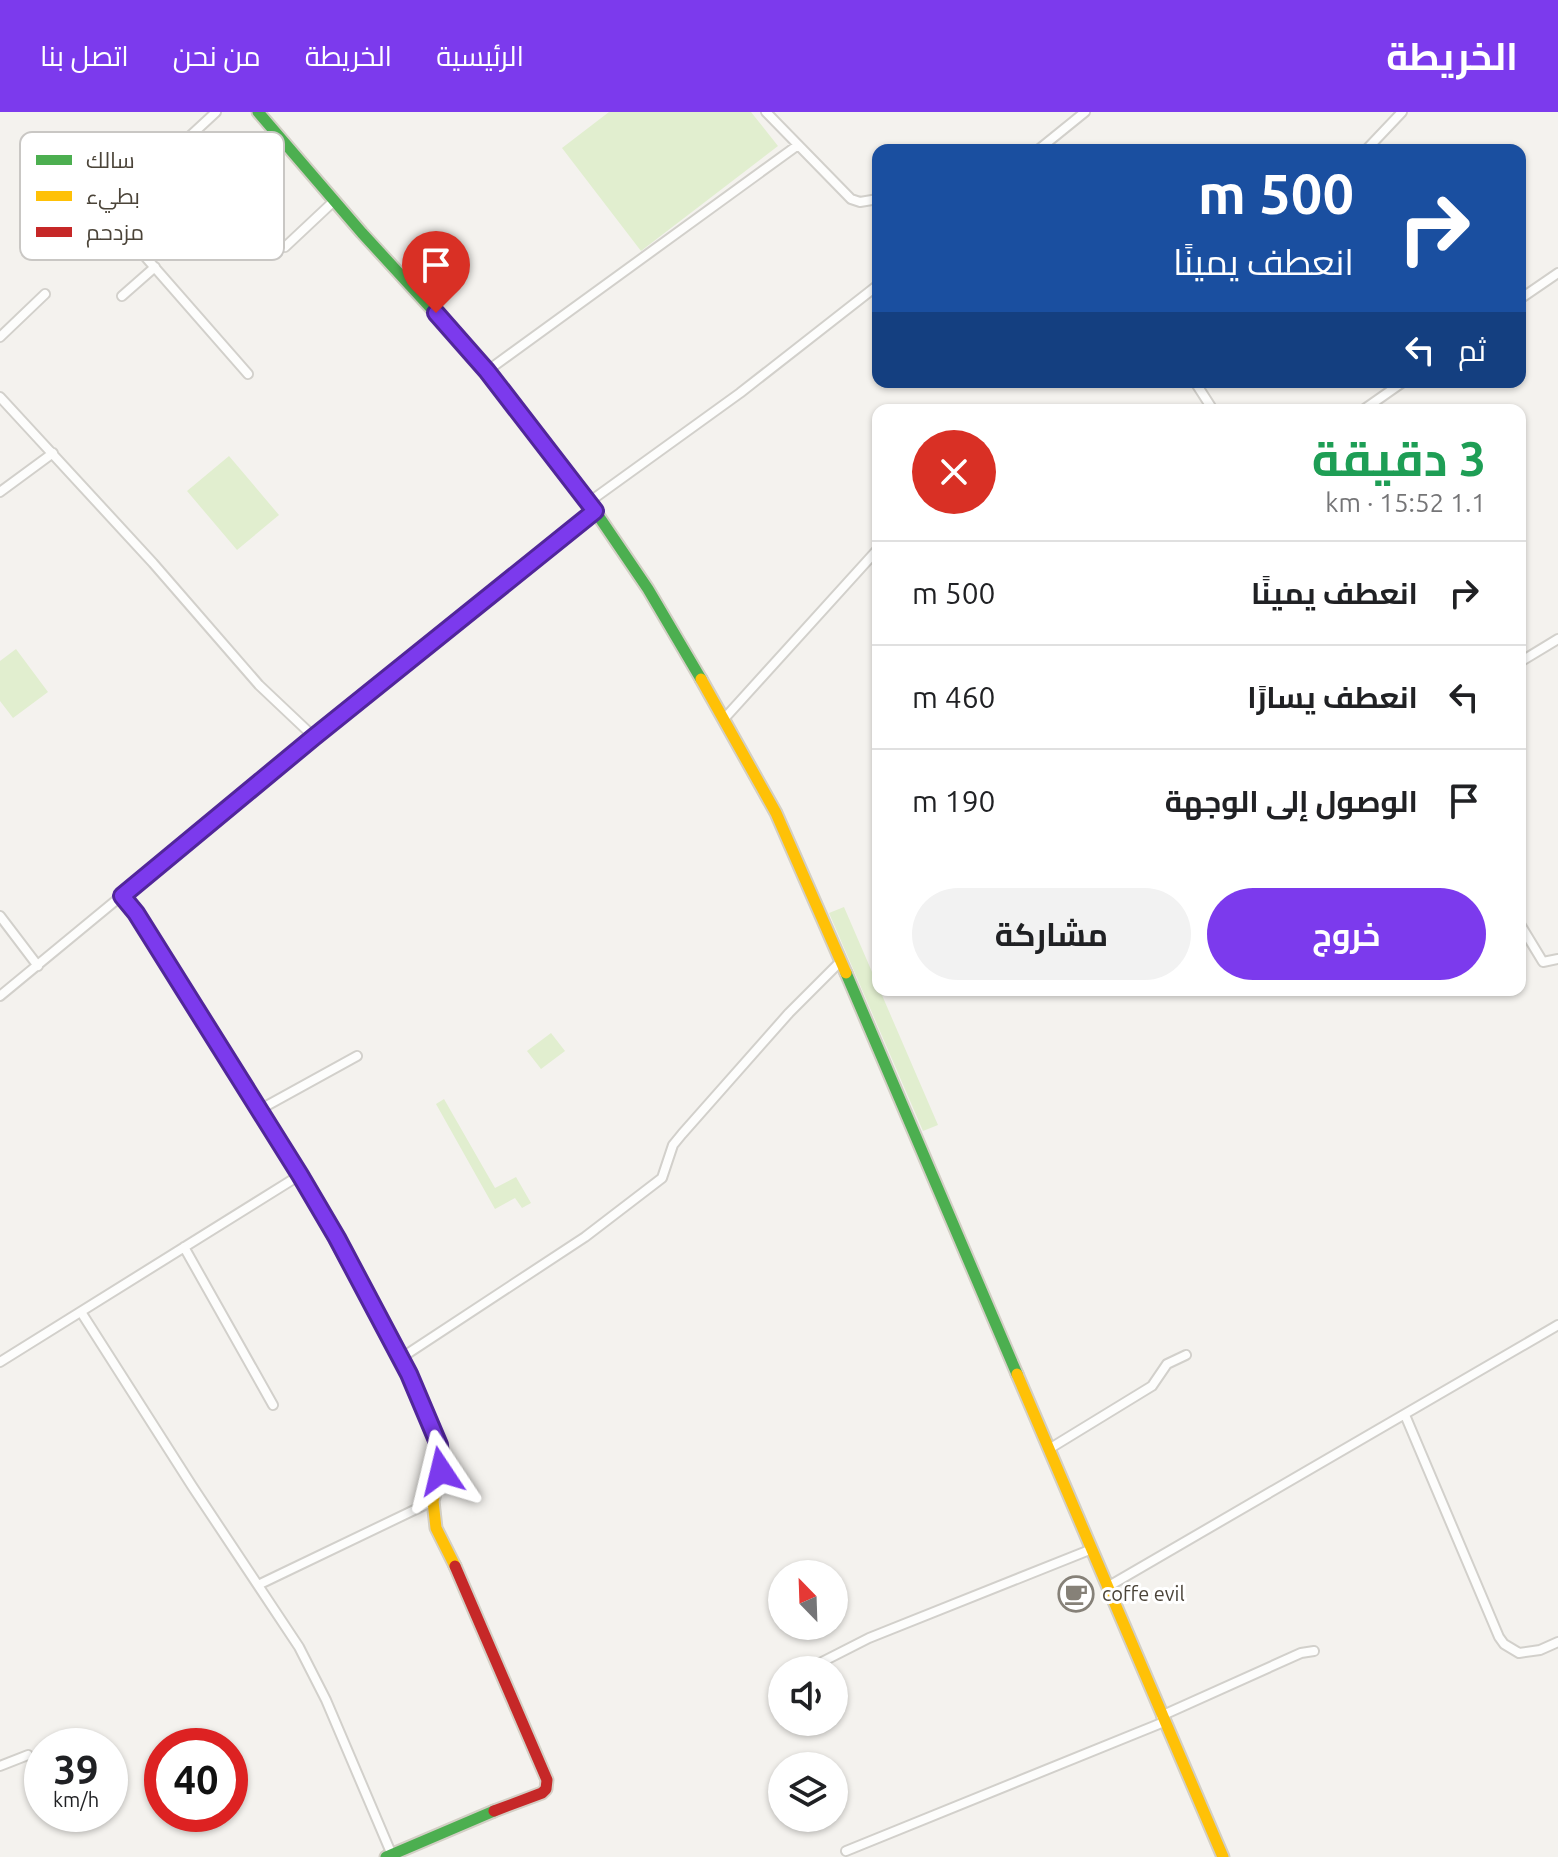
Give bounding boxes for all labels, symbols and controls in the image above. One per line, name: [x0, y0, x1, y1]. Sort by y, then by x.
text: الخريطة: [1386, 35, 1518, 77]
text: اتصل بنا: [40, 40, 129, 71]
text: من نحن: [173, 40, 261, 71]
text: الخريطة: [305, 40, 392, 71]
text: الرئيسية: [436, 40, 524, 71]
legend: [20, 132, 284, 260]
text: سالك: [86, 147, 135, 172]
text: 500 m: [1198, 162, 1354, 225]
icon: right: [1382, 176, 1486, 280]
text: بطيء: [86, 183, 140, 213]
text: مزدحم: [86, 219, 144, 248]
pin: [402, 231, 470, 313]
text: انعطف يمينًا: [1173, 241, 1354, 282]
icon: arrive: [414, 243, 458, 287]
icon: left: [1398, 328, 1442, 372]
text: ثم: [1458, 333, 1486, 367]
button: close: [912, 430, 996, 514]
text: 3 دقيقة: [1312, 431, 1486, 485]
text: 1.1 km · 15:52: [1325, 488, 1486, 517]
icon: right: [1442, 571, 1486, 615]
text: 500 m: [912, 576, 996, 610]
text: انعطف يمينًا: [1251, 576, 1418, 610]
icon: left: [1442, 675, 1486, 719]
text: 460 m: [912, 680, 996, 714]
text: انعطف يسارًا: [1247, 680, 1418, 714]
icon: arrive: [1442, 779, 1486, 823]
text: 190 m: [912, 784, 996, 818]
text: الوصول إلى الوجهة: [1165, 784, 1418, 818]
button: مشاركة: [912, 888, 1191, 980]
button: خروج: [1207, 888, 1486, 980]
position arrow: [399, 1429, 483, 1513]
north arrow: [768, 1560, 848, 1640]
map controls: [768, 1560, 848, 1832]
cafe icon: coffe evil: [1057, 1575, 1095, 1613]
place label: coffe evil: [1102, 1582, 1185, 1605]
button: sound: [768, 1656, 848, 1736]
speed limit sign: 40: [144, 1728, 248, 1832]
text: 39: [53, 1747, 99, 1792]
button: layers: [768, 1752, 848, 1832]
text: km/h: [53, 1788, 99, 1811]

